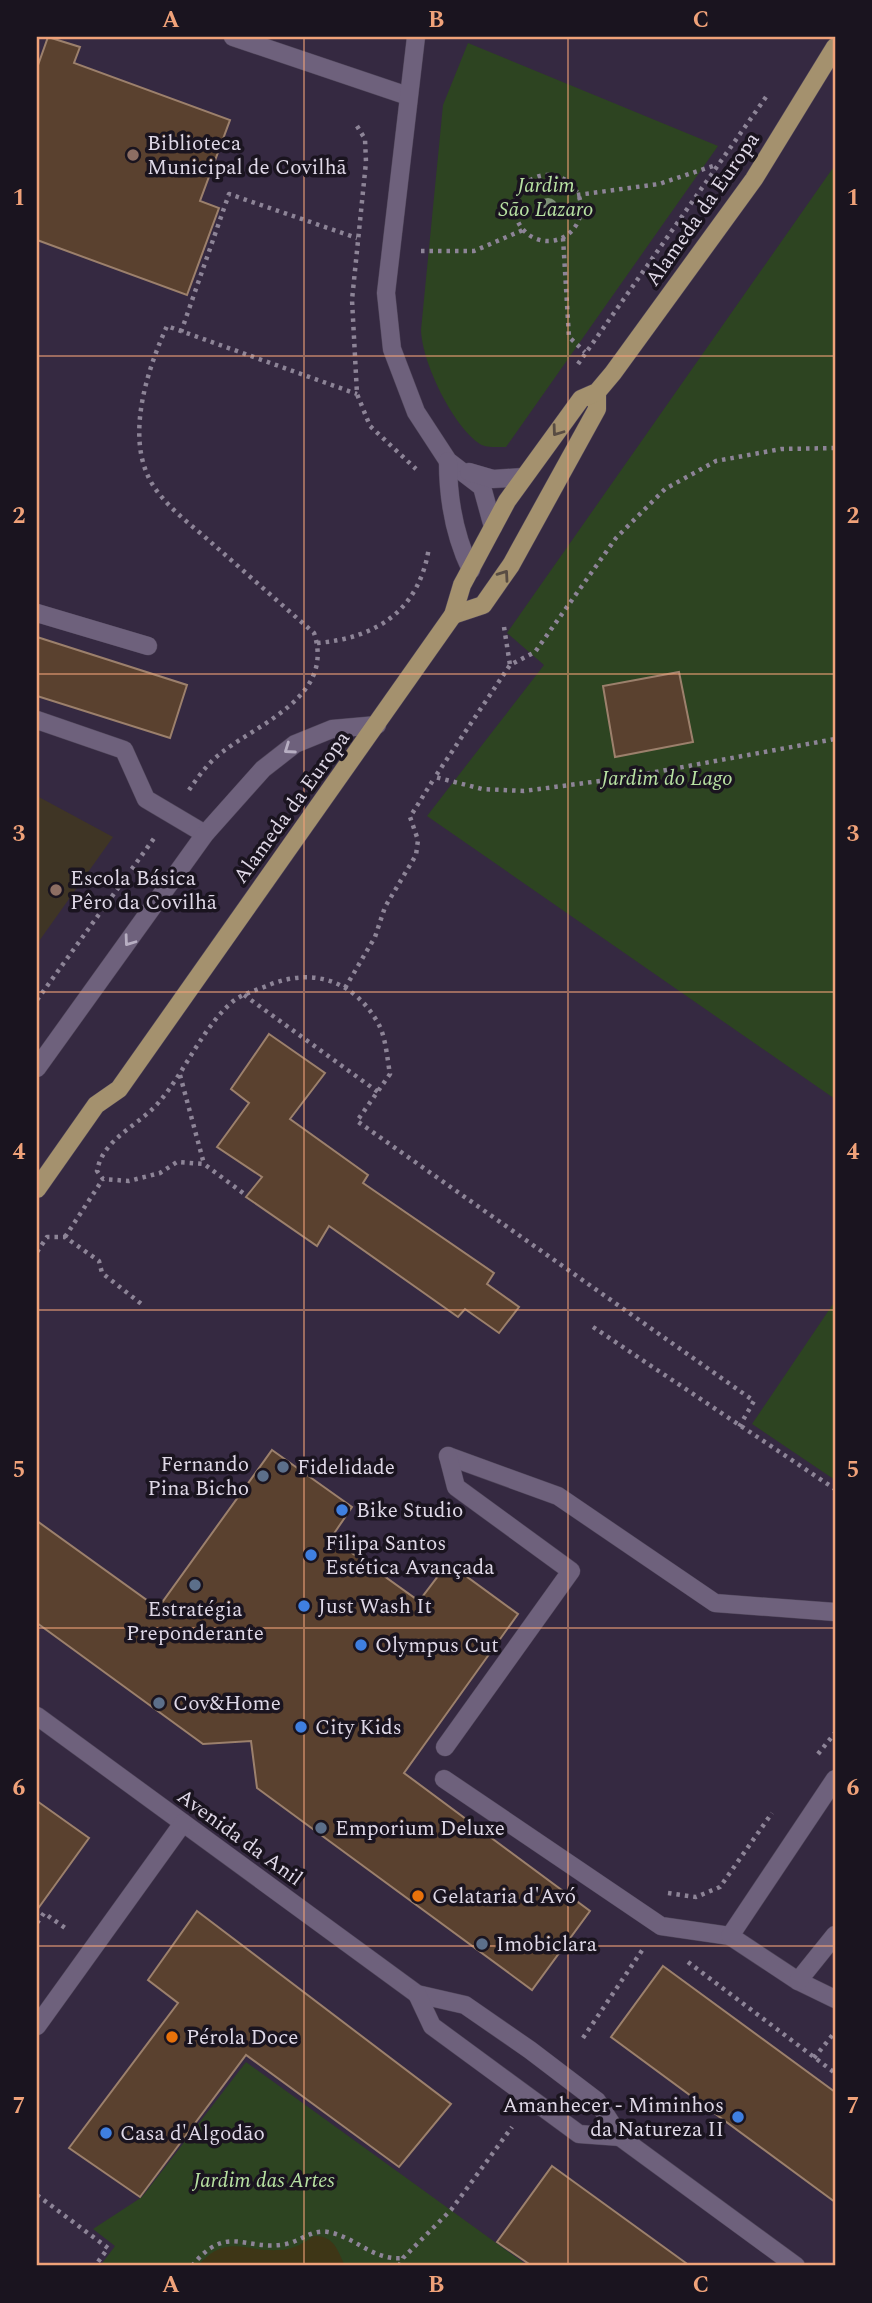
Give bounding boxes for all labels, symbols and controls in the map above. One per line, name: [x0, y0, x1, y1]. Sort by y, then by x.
text: A: [162, 3, 180, 38]
text: B: [428, 3, 444, 38]
text: C: [693, 3, 709, 38]
street label: Alameda da Europa: [637, 125, 769, 293]
place label: Biblioteca Municipal de Covilhã: [147, 128, 348, 184]
marker: Biblioteca Municipal de Covilhã: [125, 147, 141, 163]
park label: Jardim São Lazaro: [499, 170, 593, 226]
text: 1: [13, 181, 25, 216]
text: 1: [847, 181, 859, 216]
one-way arrow: [553, 423, 566, 436]
text: 2: [13, 499, 26, 534]
text: 2: [847, 499, 860, 534]
one-way arrow: [496, 570, 508, 583]
street label: Alameda da Europa: [225, 724, 359, 891]
one-way arrow: [284, 741, 297, 754]
park label: Jardim do Lago: [599, 763, 733, 795]
text: 3: [13, 817, 26, 852]
text: 3: [847, 817, 860, 852]
place label: Escola Básica Pêro da Covilhã: [70, 863, 218, 919]
marker: Escola Básica Pêro da Covilhã: [48, 882, 64, 898]
one-way arrow: [124, 933, 137, 946]
text: 4: [13, 1135, 26, 1170]
text: 4: [847, 1135, 860, 1170]
place label: Fernando Pina Bicho: [147, 1449, 249, 1505]
place label: Fidelidade: [297, 1452, 395, 1484]
text: 5: [13, 1453, 25, 1488]
text: 5: [847, 1453, 859, 1488]
marker: Fidelidade: [275, 1459, 291, 1475]
marker: Fernando Pina Bicho: [255, 1468, 271, 1484]
place label: Bike Studio: [356, 1495, 463, 1527]
marker: Bike Studio: [334, 1502, 350, 1518]
place label: Filipa Santos Estética Avançada: [325, 1528, 495, 1584]
marker: Filipa Santos Estética Avançada: [303, 1547, 319, 1563]
marker: Estratégia Preponderante: [187, 1577, 203, 1593]
place label: Just Wash It: [318, 1591, 432, 1623]
place label: Estratégia Preponderante: [126, 1594, 264, 1650]
marker: Just Wash It: [296, 1598, 312, 1614]
place label: Olympus Cut: [375, 1630, 499, 1662]
marker: Olympus Cut: [353, 1637, 369, 1653]
place label: Cov&Home: [173, 1688, 281, 1720]
marker: Cov&Home: [151, 1695, 167, 1711]
place label: City Kids: [315, 1712, 402, 1744]
marker: City Kids: [293, 1719, 309, 1735]
text: 6: [13, 1771, 26, 1806]
text: 6: [847, 1771, 860, 1806]
street label: Avenida da Anil: [170, 1781, 309, 1895]
place label: Emporium Deluxe: [335, 1813, 505, 1845]
marker: Emporium Deluxe: [313, 1820, 329, 1836]
place label: Gelataria d'Avó: [432, 1881, 576, 1913]
marker: Gelataria d'Avó: [410, 1888, 426, 1904]
place label: Imobiclara: [496, 1929, 598, 1961]
marker: Imobiclara: [474, 1936, 490, 1952]
place label: Pérola Doce: [186, 2022, 298, 2054]
marker: Pérola Doce: [164, 2029, 180, 2045]
text: 7: [13, 2089, 25, 2124]
text: 7: [847, 2089, 859, 2124]
place label: Amanhecer - Miminhos da Natureza II: [502, 2090, 724, 2146]
marker: Amanhecer - Miminhos da Natureza II: [730, 2109, 746, 2125]
place label: Casa d'Algodão: [120, 2118, 265, 2150]
marker: Casa d'Algodão: [98, 2125, 114, 2141]
park label: Jardim das Artes: [191, 2165, 335, 2197]
text: A: [162, 2268, 180, 2303]
text: B: [428, 2268, 444, 2303]
text: C: [693, 2268, 709, 2303]

